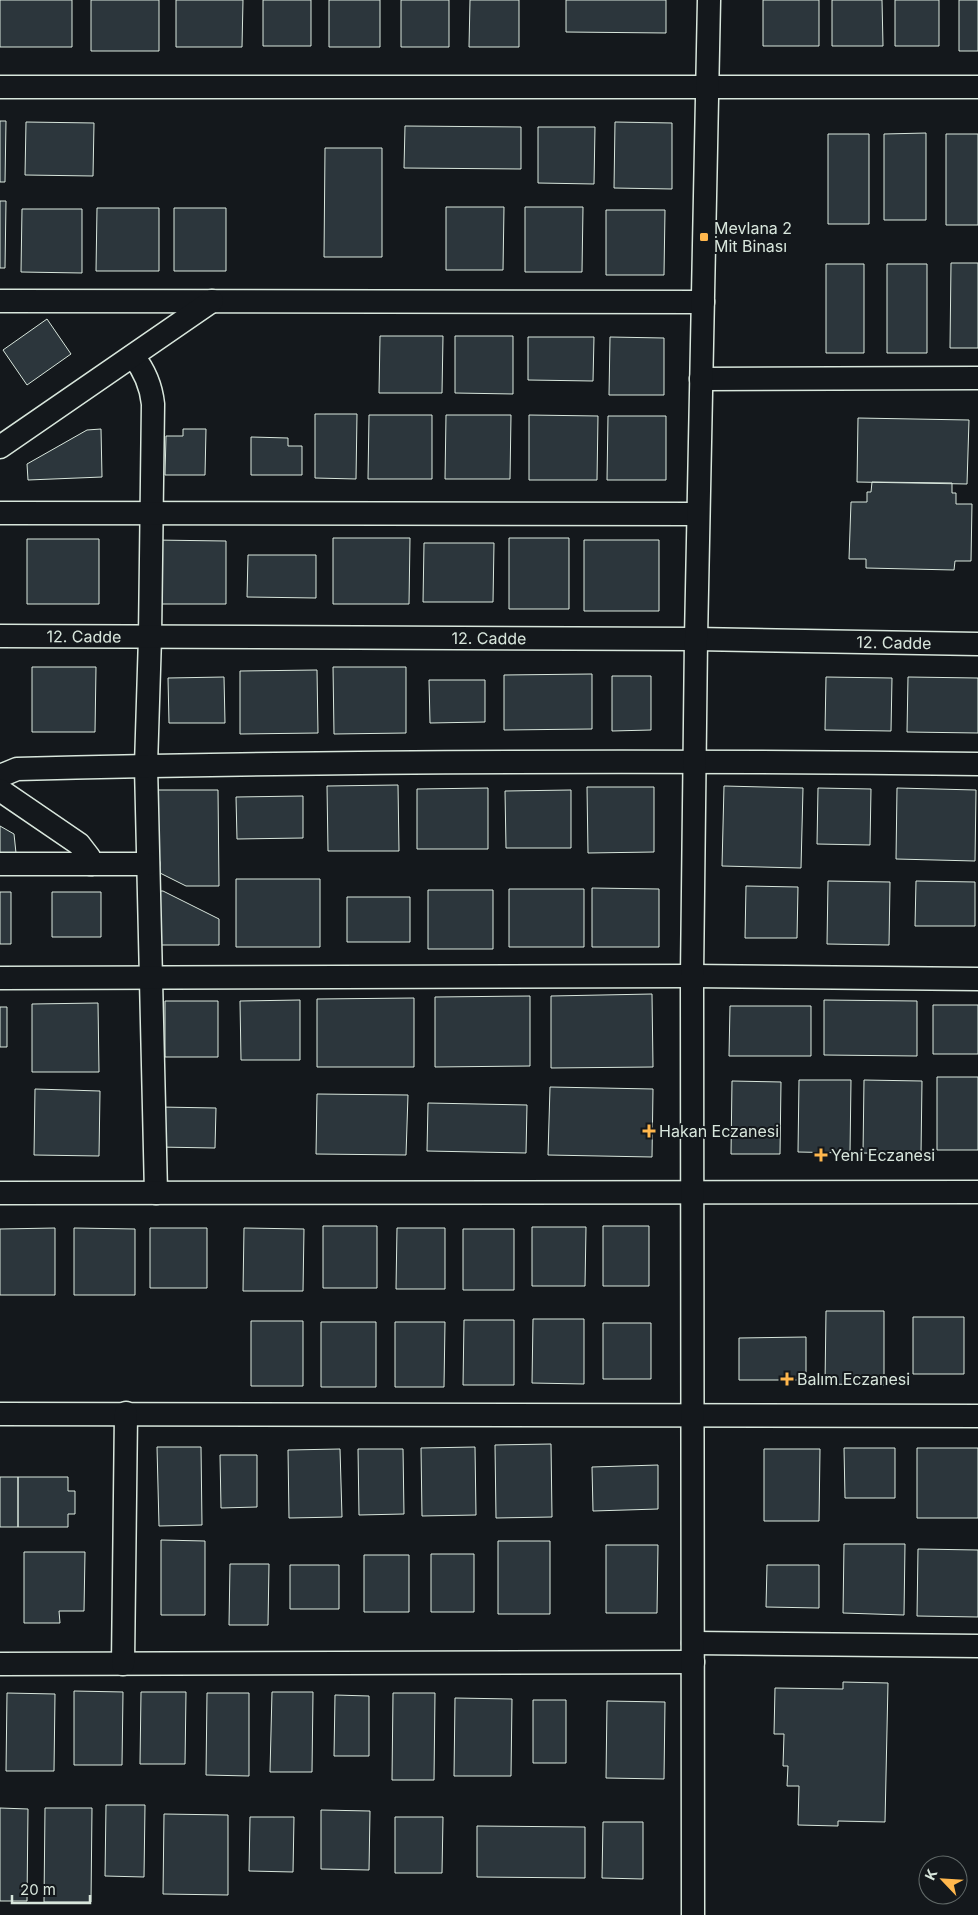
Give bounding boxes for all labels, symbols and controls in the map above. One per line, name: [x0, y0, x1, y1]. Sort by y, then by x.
place label: Mevlana 2 Mit Binası: [714, 218, 792, 256]
marker: Mevlana 2 Mit Binası: [698, 231, 710, 243]
street label: 12. Cadde: [46, 626, 122, 647]
street label: 12. Cadde: [451, 628, 527, 648]
street label: 12. Cadde: [856, 632, 932, 653]
place label: Hakan Eczanesi: [659, 1121, 779, 1141]
marker: Hakan Eczanesi: [643, 1125, 655, 1137]
place label: Yeni Eczanesi: [831, 1145, 935, 1165]
marker: Yeni Eczanesi: [815, 1149, 827, 1161]
place label: Balım Eczanesi: [797, 1369, 910, 1389]
marker: Balım Eczanesi: [781, 1373, 793, 1385]
north arrow: [918, 1855, 968, 1905]
text: K: [921, 1866, 941, 1882]
scale bar: [12, 1872, 90, 1904]
text: 20 m: [20, 1880, 56, 1899]

